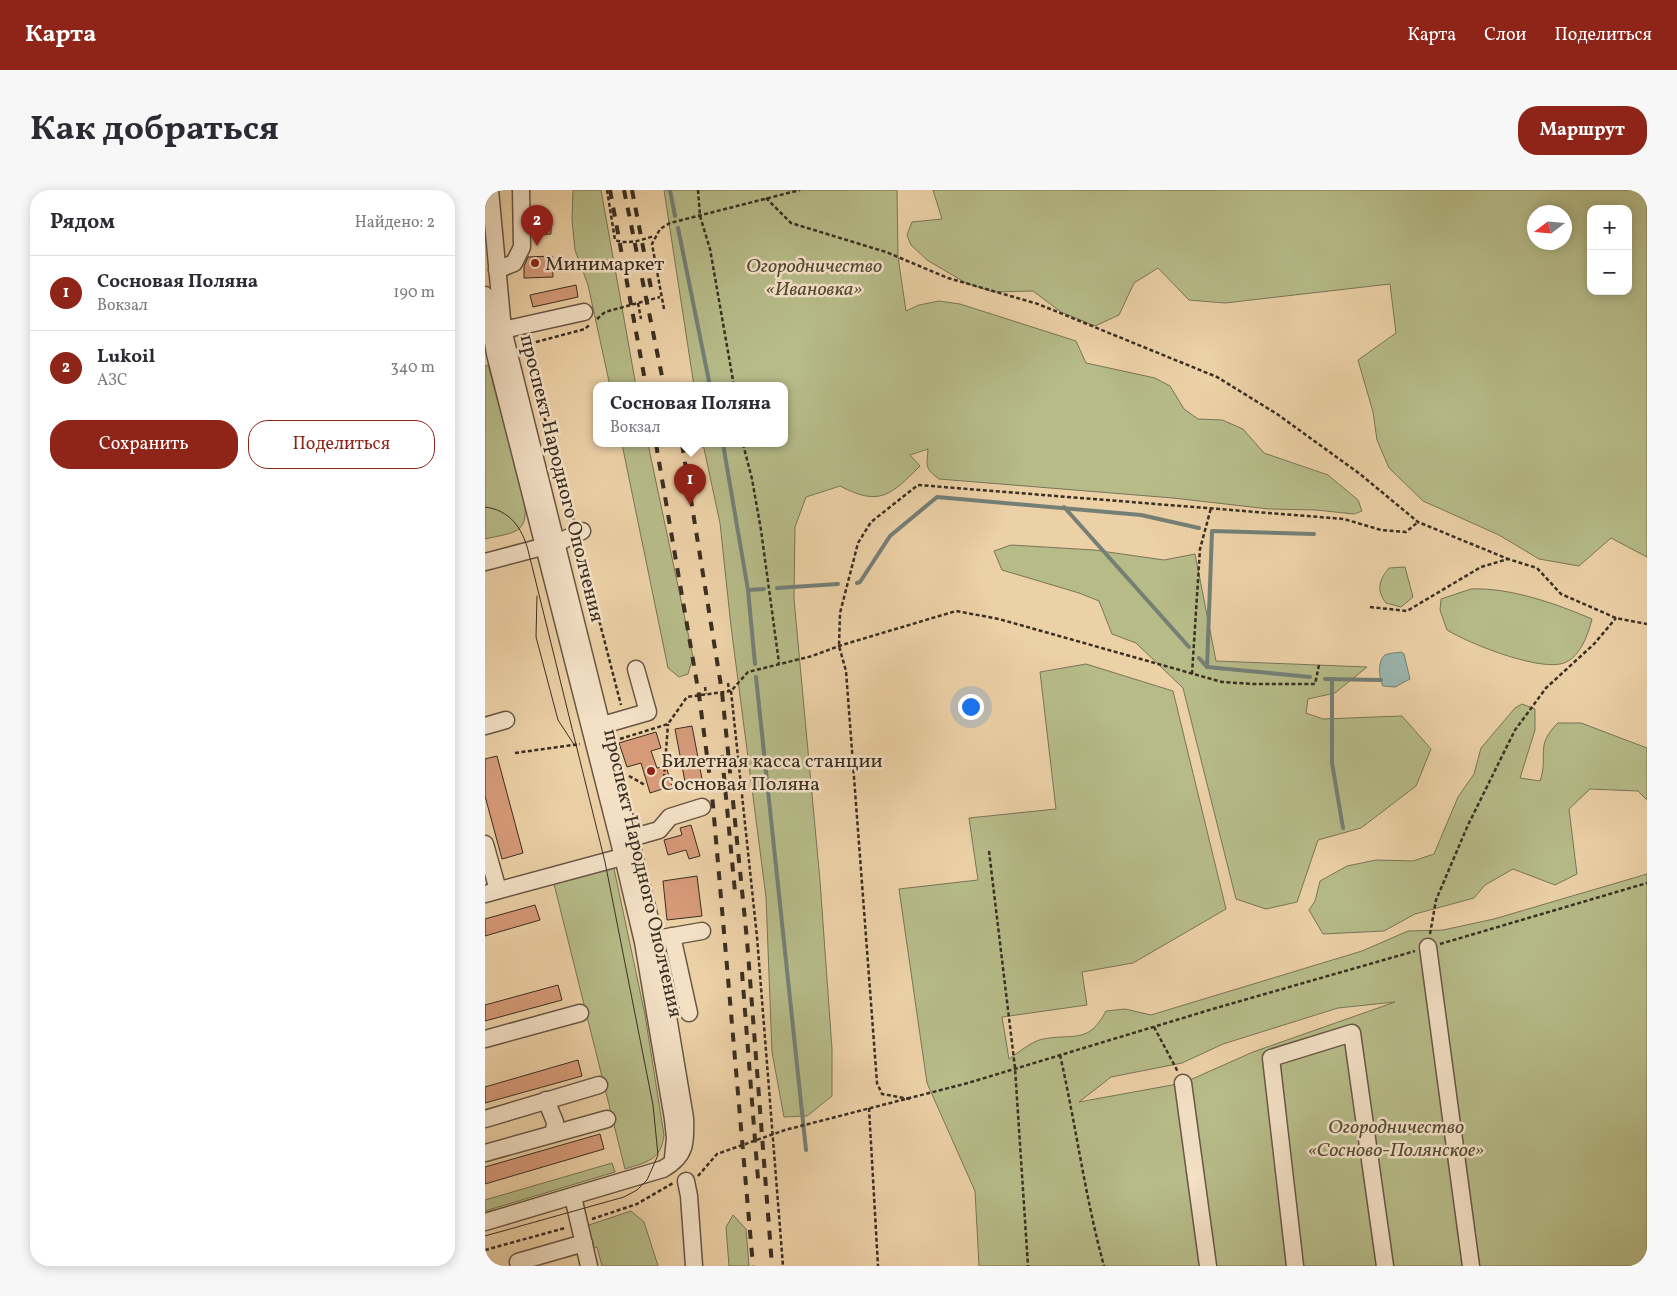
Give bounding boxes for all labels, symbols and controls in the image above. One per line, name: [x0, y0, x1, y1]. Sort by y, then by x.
text: Карта: [25, 18, 96, 52]
text: Карта: [1408, 23, 1456, 48]
text: Слои: [1484, 23, 1526, 48]
text: Поделиться: [1554, 23, 1652, 48]
text: Как добраться: [30, 106, 279, 154]
button: Маршрут: [1518, 106, 1647, 155]
pin: 2: [521, 205, 553, 246]
north arrow: [1527, 205, 1572, 250]
map controls: [1587, 205, 1632, 295]
button: +: [1587, 205, 1632, 250]
text: Рядом: [50, 208, 115, 237]
text: Найдено: 2: [355, 212, 435, 234]
button: −: [1587, 250, 1632, 295]
place label: Минимаркет: [545, 251, 664, 279]
park label: Огородничество «Ивановка»: [746, 253, 882, 304]
marker: Минимаркет: [529, 257, 541, 269]
text: Сосновая Поляна: [97, 269, 258, 295]
text: 1: [63, 282, 69, 304]
text: 190 m: [393, 282, 435, 304]
text: Вокзал: [97, 295, 148, 317]
street label: проспект Народного Ополчения: [512, 332, 610, 625]
text: Lukoil: [97, 344, 155, 370]
text: 2: [62, 357, 70, 379]
text: 340 m: [391, 357, 435, 379]
text: АЗС: [97, 370, 128, 392]
popup: [593, 382, 788, 447]
text: Сосновая Поляна: [610, 391, 771, 417]
text: Вокзал: [610, 417, 661, 439]
button: Сохранить: [50, 420, 238, 469]
button: Поделиться: [248, 420, 435, 469]
pin: 1: [674, 464, 706, 505]
your location: [958, 694, 984, 720]
street label: проспект Народного Ополчения: [595, 727, 689, 1020]
place label: Билетная касса станции Сосновая Поляна: [661, 748, 883, 799]
marker: Билетная касса станции Сосновая Поляна: [645, 765, 657, 777]
park label: Огородничество «Сосново-Полянское»: [1308, 1114, 1484, 1165]

